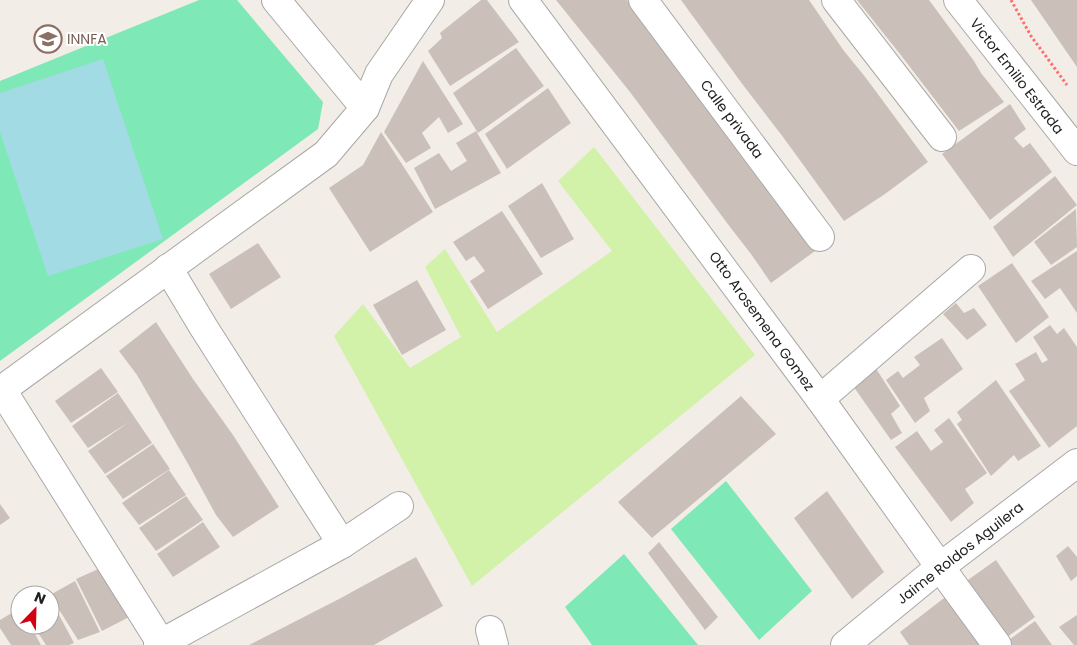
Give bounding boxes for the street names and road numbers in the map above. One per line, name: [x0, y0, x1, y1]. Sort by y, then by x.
street label: Victor Emilio Estrada: [965, 14, 1069, 138]
street label: Calle privada: [696, 75, 768, 163]
street label: Otto Arosemena Gomez: [705, 247, 819, 395]
street label: Jaime Roldos Aguilera: [893, 497, 1027, 609]

